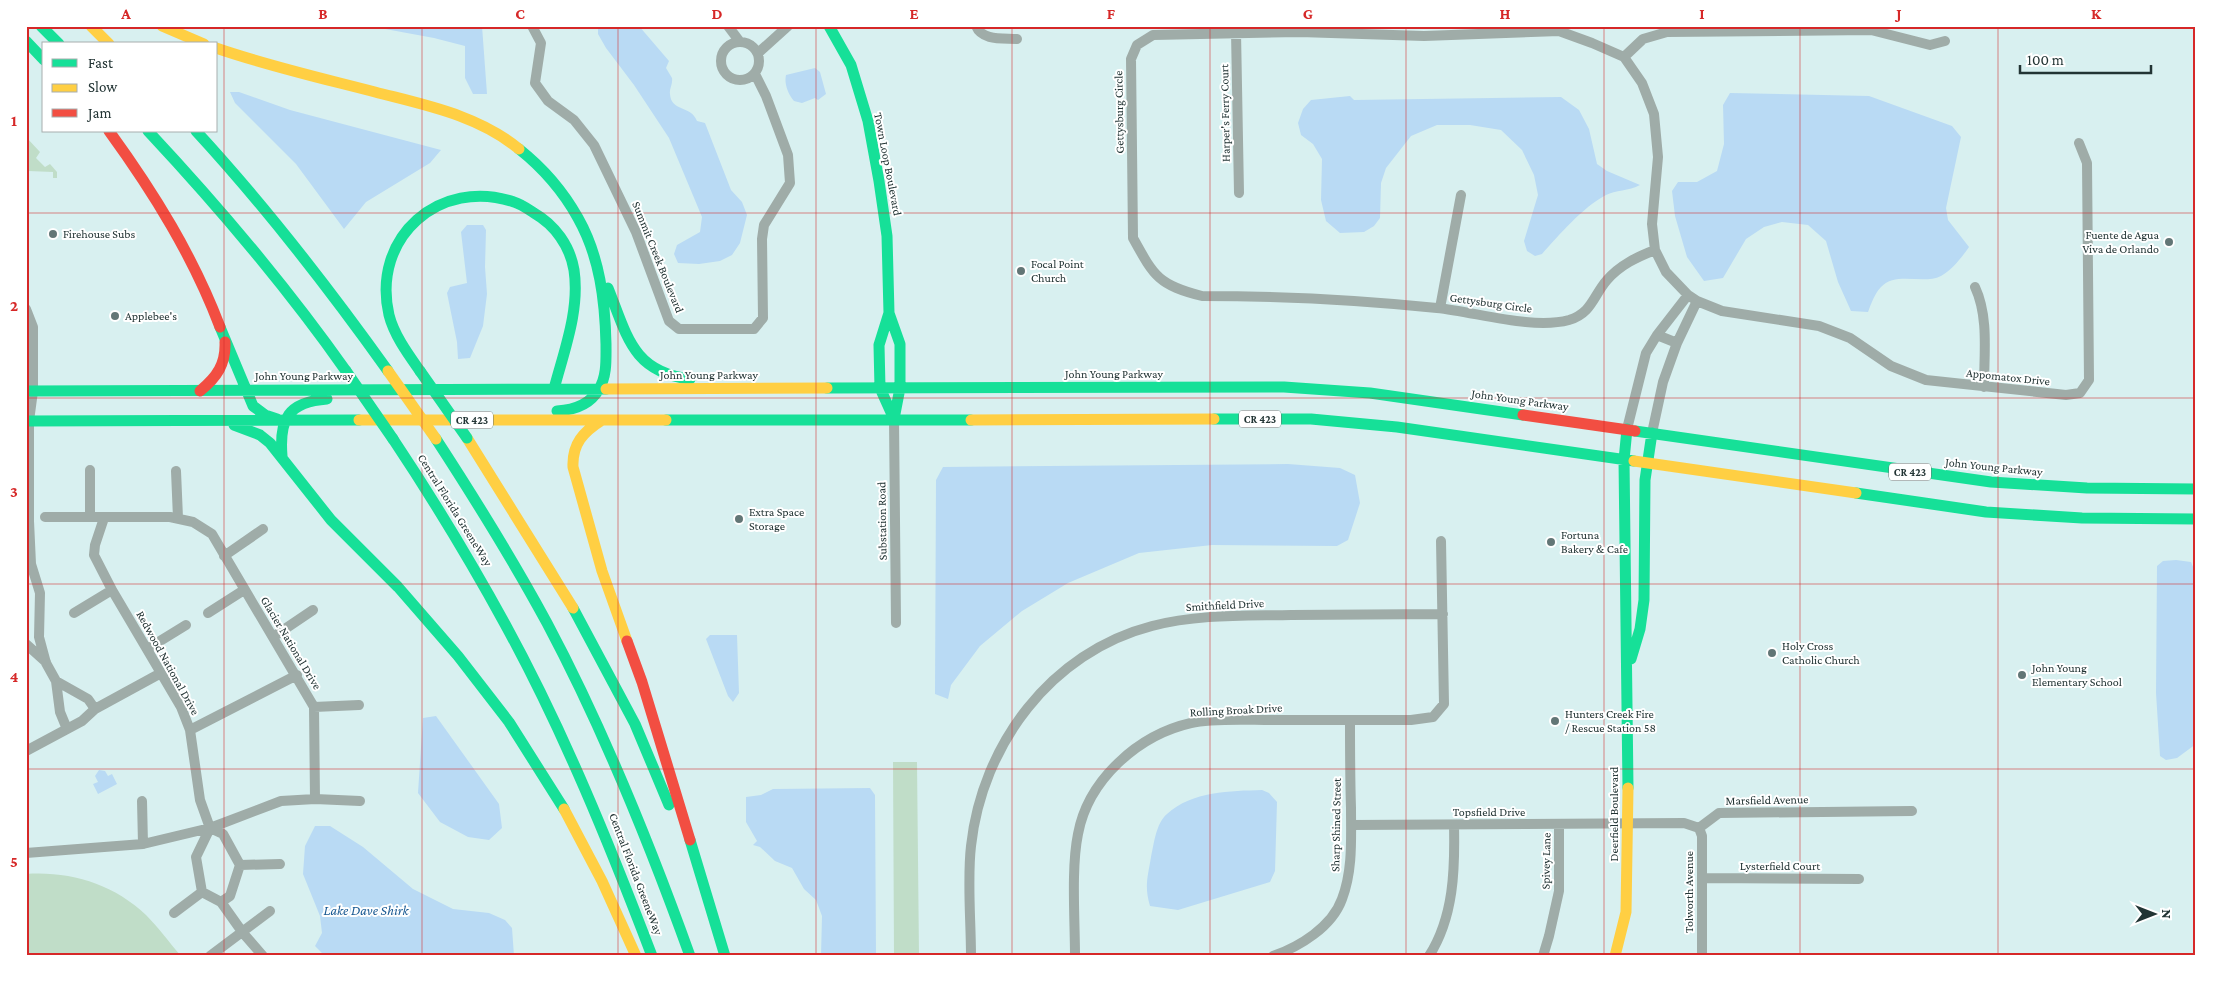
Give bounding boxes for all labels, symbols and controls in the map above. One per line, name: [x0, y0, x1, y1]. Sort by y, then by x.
text: A: [120, 5, 131, 22]
text: B: [318, 5, 328, 22]
text: C: [515, 5, 525, 22]
text: D: [711, 5, 723, 22]
text: E: [909, 5, 919, 22]
text: F: [1107, 5, 1116, 22]
text: G: [1303, 5, 1313, 22]
text: H: [1500, 5, 1511, 22]
text: I: [1699, 5, 1705, 22]
text: J: [1894, 5, 1902, 22]
text: K: [2091, 5, 2102, 22]
legend: [42, 42, 218, 132]
scale bar: [2020, 42, 2151, 74]
text: 100 m: [2027, 52, 2064, 68]
text: Fast: [88, 55, 114, 71]
street label: Harper's Ferry Court: [1217, 63, 1233, 162]
street label: Gettysburg Circle: [1111, 70, 1127, 154]
text: Slow: [88, 79, 118, 95]
text: Jam: [86, 105, 111, 122]
street label: Town Loop Boulevard: [871, 111, 905, 217]
text: 1: [11, 112, 17, 129]
street label: Summit Creek Boulevard: [629, 199, 687, 315]
place label: Firehouse Subs: [63, 227, 135, 241]
marker: Firehouse Subs: [47, 228, 59, 240]
place label: Fuente de Agua Viva de Orlando: [2082, 228, 2159, 256]
marker: Fuente de Agua Viva de Orlando: [2163, 236, 2175, 248]
place label: Focal Point Church: [1031, 257, 1085, 285]
marker: Focal Point Church: [1015, 265, 1027, 277]
street label: Gettysburg Circle: [1449, 290, 1533, 316]
text: 2: [10, 297, 18, 314]
place label: Applebee's: [125, 309, 177, 323]
marker: Applebee's: [109, 310, 121, 322]
street label: Appomatox Drive: [1965, 366, 2051, 388]
street label: John Young Parkway: [1064, 367, 1163, 381]
street label: John Young Parkway: [659, 368, 758, 382]
street label: John Young Parkway: [254, 369, 353, 383]
street label: John Young Parkway: [1470, 386, 1570, 414]
road number: CR 423: [1239, 410, 1281, 428]
road number: CR 423: [451, 412, 493, 428]
street label: Central Florida GreeneWay: [415, 451, 496, 569]
street label: John Young Parkway: [1944, 455, 2044, 479]
road number: CR 423: [1889, 464, 1931, 481]
street label: Substation Road: [874, 481, 890, 560]
text: 3: [10, 483, 18, 500]
place label: Extra Space Storage: [749, 505, 804, 533]
marker: Extra Space Storage: [733, 513, 745, 525]
place label: Fortuna Bakery & Cafe: [1561, 528, 1628, 556]
marker: Fortuna Bakery & Cafe: [1545, 536, 1557, 548]
street label: Glacier National Drive: [258, 594, 324, 692]
street label: Smithfield Drive: [1186, 596, 1264, 614]
street label: Redwood National Drive: [133, 608, 203, 718]
place label: Holy Cross Catholic Church: [1782, 639, 1860, 667]
marker: Holy Cross Catholic Church: [1766, 647, 1778, 659]
place label: John Young Elementary School: [2031, 661, 2122, 689]
text: 4: [10, 668, 19, 685]
marker: John Young Elementary School: [2016, 669, 2028, 681]
street label: Rolling Broak Drive: [1189, 701, 1283, 719]
place label: Hunters Creek Fire / Rescue Station 58: [1565, 707, 1656, 735]
marker: Hunters Creek Fire / Rescue Station 58: [1549, 715, 1561, 727]
street label: Deerfield Boulevard: [1607, 766, 1621, 861]
street label: Sharp Shined Street: [1328, 777, 1344, 872]
street label: Marsfield Avenue: [1725, 792, 1809, 808]
street label: Topsfield Drive: [1453, 805, 1525, 819]
street label: Central Florida GreeneWay: [606, 811, 666, 937]
street label: Spivey Lane: [1539, 832, 1553, 890]
street label: Tolworth Avenue: [1682, 851, 1696, 933]
text: 5: [10, 853, 18, 870]
street label: Lysterfield Court: [1740, 859, 1821, 873]
north arrow: [2130, 890, 2180, 940]
water label: Lake Dave Shirk: [323, 902, 409, 918]
text: N: [2159, 909, 2175, 919]

